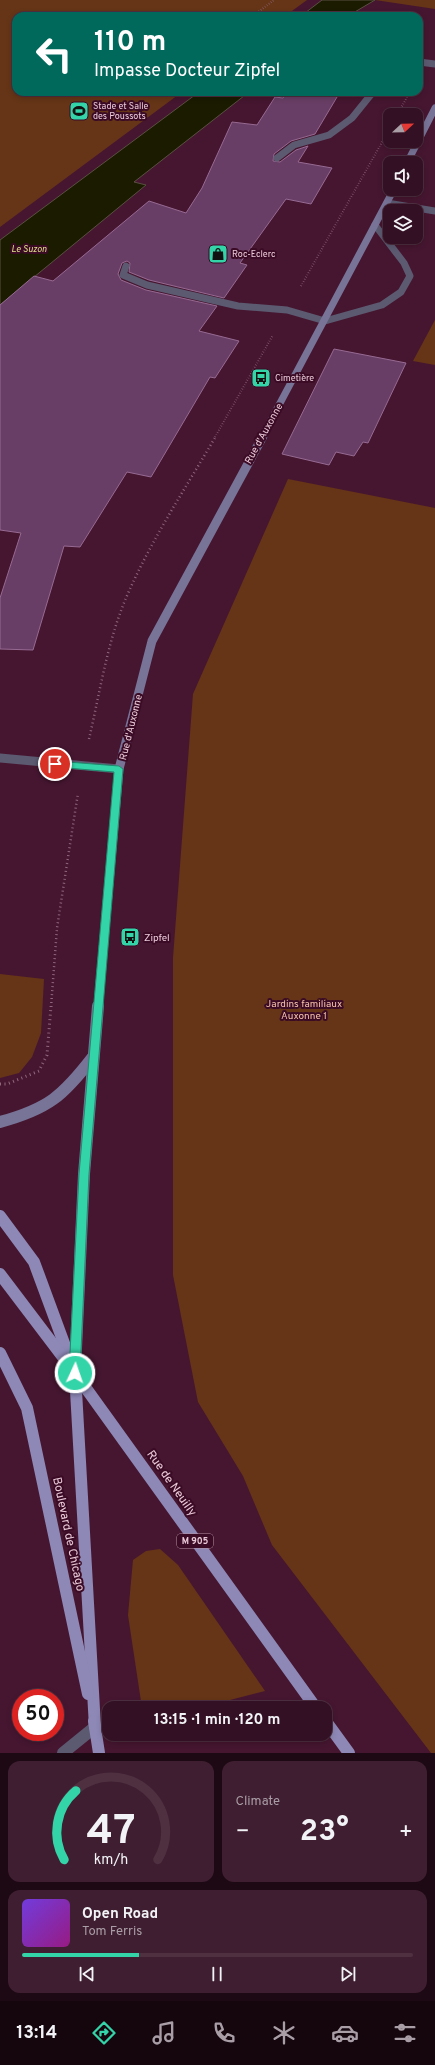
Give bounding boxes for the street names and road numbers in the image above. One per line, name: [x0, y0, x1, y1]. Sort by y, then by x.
street label: Rue d'Auxonne: [242, 401, 286, 466]
street label: Rue d'Auxonne: [117, 693, 146, 762]
street label: Rue de Neuilly: [142, 1447, 200, 1520]
street label: Boulevard de Chicago: [48, 1476, 88, 1593]
road number: M 905: [177, 1534, 213, 1548]

